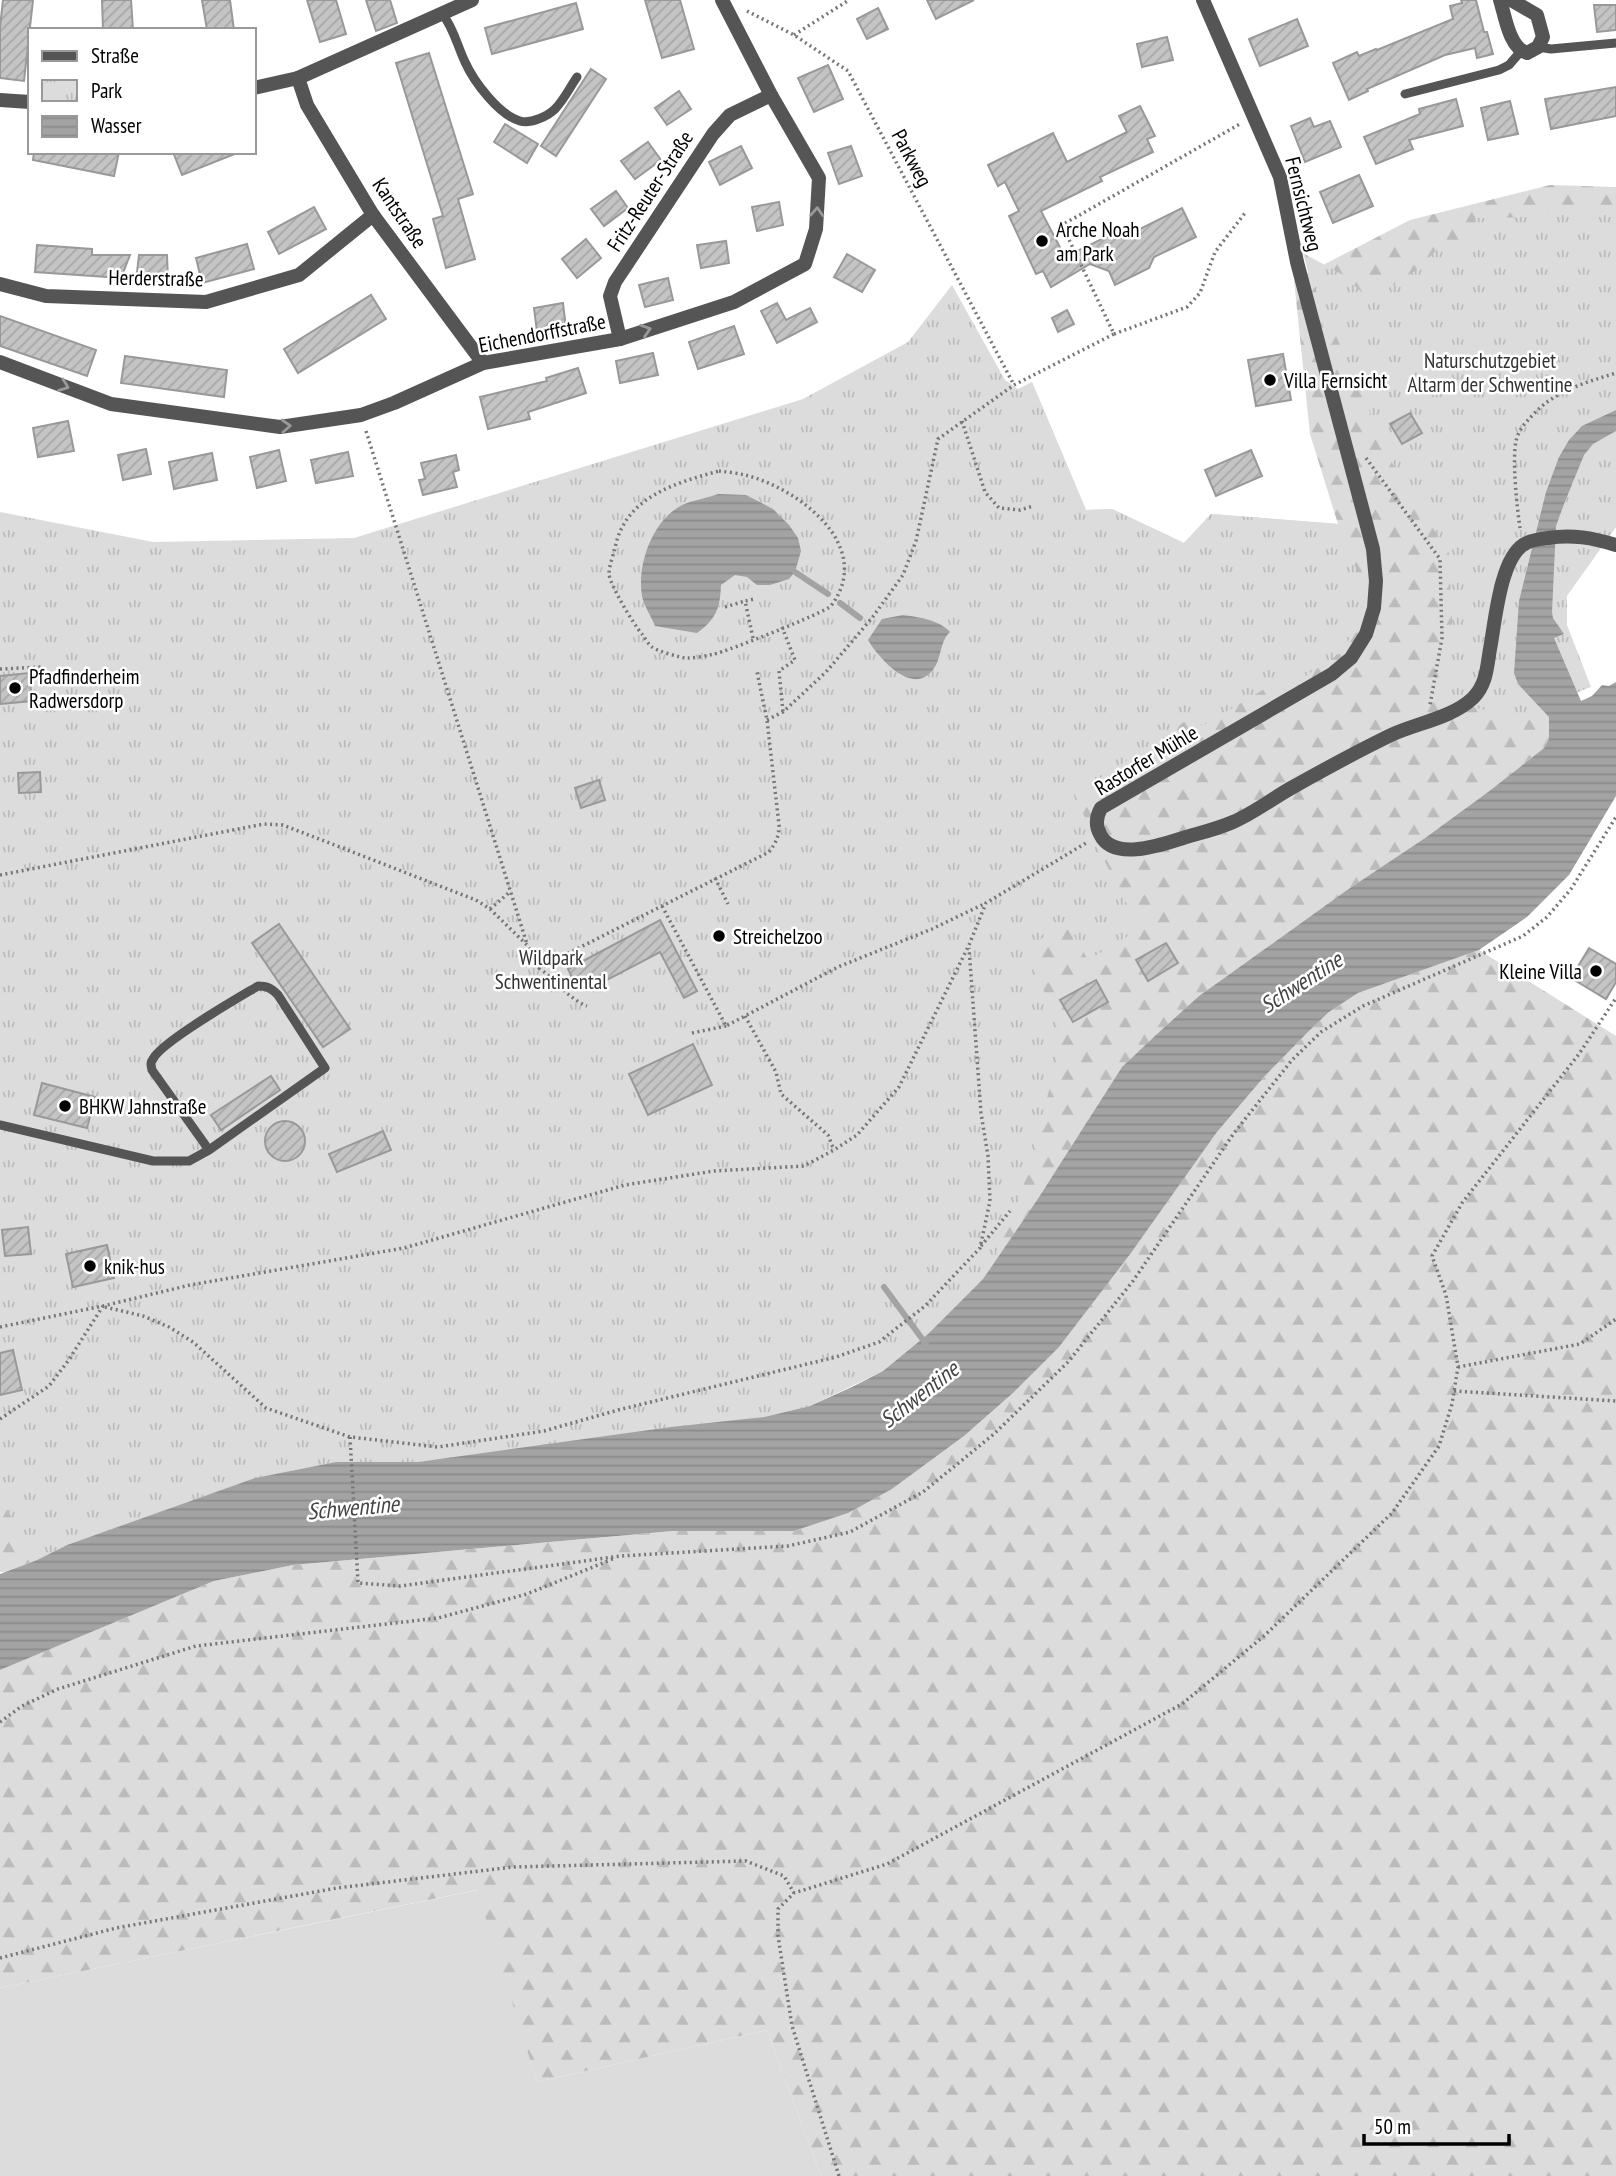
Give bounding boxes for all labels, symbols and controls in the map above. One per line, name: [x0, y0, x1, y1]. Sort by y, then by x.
legend: [28, 28, 256, 154]
text: Straße: [91, 42, 139, 69]
text: Park: [91, 77, 122, 104]
text: Wasser: [91, 112, 142, 139]
street label: Fritz-Reuter-Straße: [601, 125, 699, 257]
street label: Parkweg: [886, 125, 938, 191]
street label: Fernsichtweg: [1279, 154, 1329, 254]
street label: Kantstraße: [367, 173, 433, 253]
one-way arrow: [810, 206, 825, 217]
place label: Arche Noah am Park: [1056, 216, 1140, 267]
marker: Arche Noah am Park: [1034, 233, 1050, 249]
street label: Herderstraße: [108, 264, 204, 292]
street label: Eichendorffstraße: [476, 307, 608, 359]
one-way arrow: [639, 324, 651, 339]
park label: Naturschutzgebiet Altarm der Schwentine: [1408, 347, 1572, 398]
place label: Villa Fernsicht: [1283, 367, 1388, 394]
marker: Villa Fernsicht: [1262, 372, 1278, 388]
one-way arrow: [57, 377, 69, 391]
one-way arrow: [281, 419, 292, 434]
place label: Pfadfinderheim Radwersdorp: [29, 663, 139, 714]
marker: Pfadfinderheim Radwersdorp: [7, 680, 23, 696]
street label: Rastorfer Mühle: [1090, 719, 1202, 801]
place label: Streichelzoo: [733, 923, 822, 950]
marker: Streichelzoo: [711, 928, 727, 944]
park label: Wildpark Schwentinental: [495, 944, 607, 995]
water label: Schwentine: [1255, 944, 1349, 1019]
place label: Kleine Villa: [1499, 958, 1582, 985]
marker: Kleine Villa: [1588, 963, 1604, 979]
place label: BHKW Jahnstraße: [79, 1093, 206, 1120]
marker: BHKW Jahnstraße: [57, 1098, 73, 1114]
place label: knik-hus: [104, 1253, 165, 1280]
marker: knik-hus: [82, 1258, 98, 1274]
water label: Schwentine: [874, 1353, 965, 1434]
water label: Schwentine: [306, 1488, 402, 1525]
scale bar: [1364, 2102, 1509, 2146]
text: 50 m: [1374, 2113, 1411, 2140]

